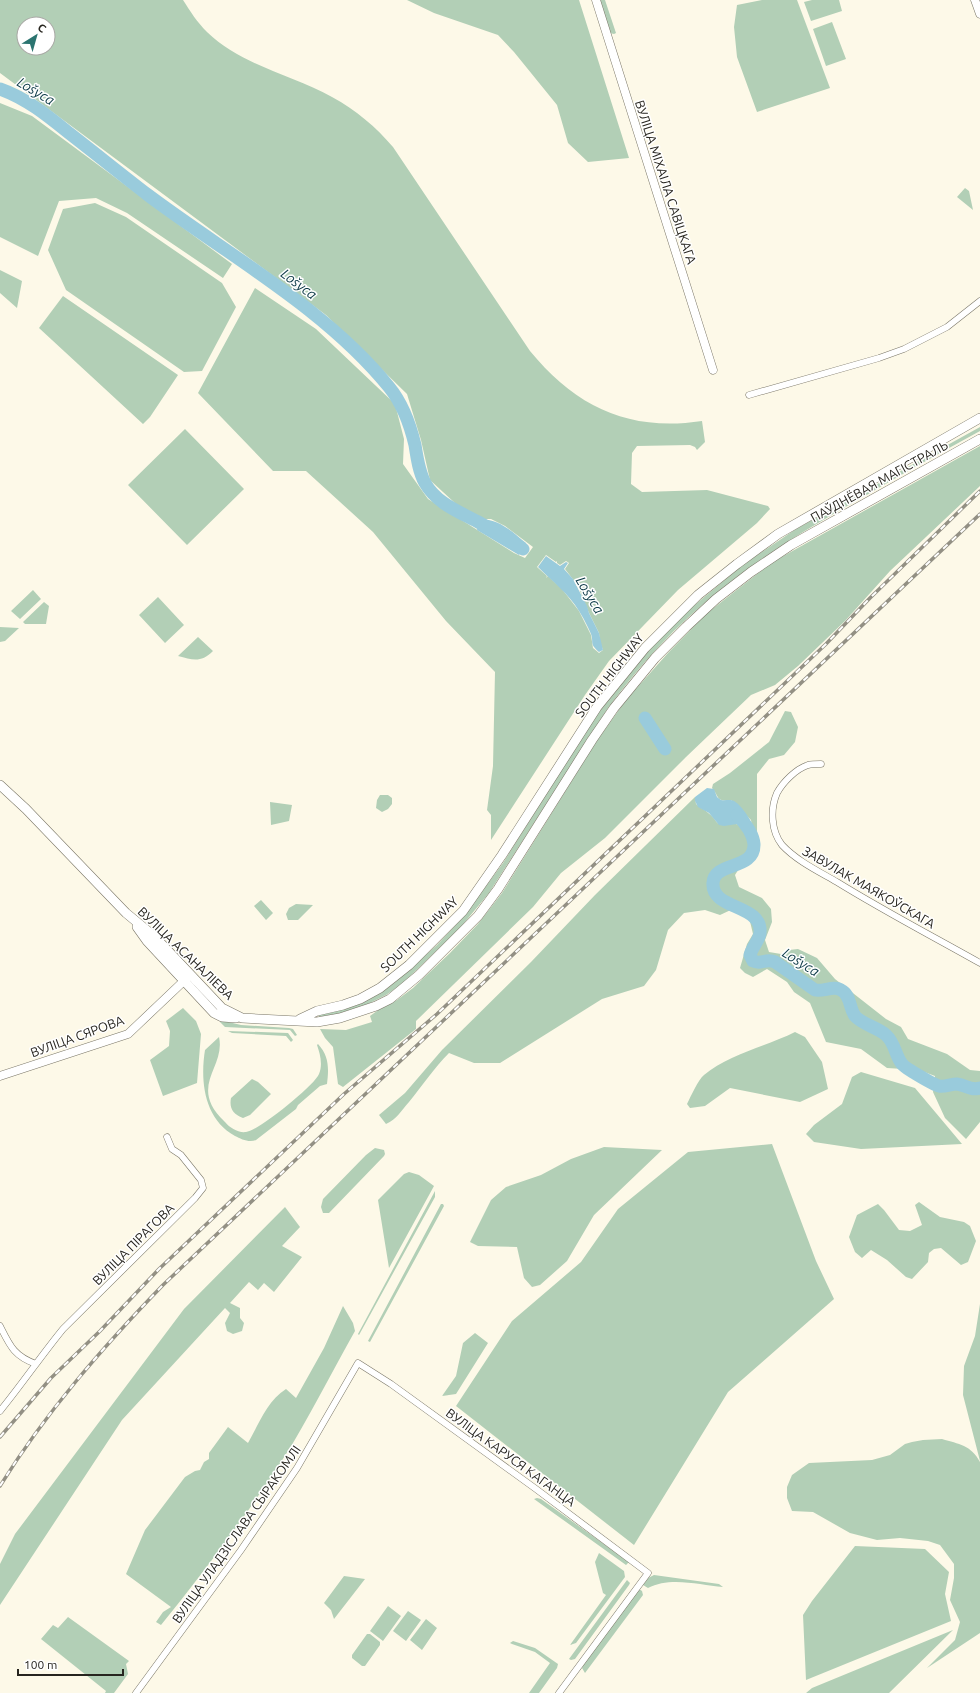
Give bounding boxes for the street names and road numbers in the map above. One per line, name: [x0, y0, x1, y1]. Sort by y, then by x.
street label: ВУЛІЦА МІХАІЛА САВІЦКАГА: [633, 98, 699, 266]
street label: ПАЎДНЁВАЯ МАГІСТРАЛЬ: [808, 436, 950, 525]
street label: SOUTH HIGHWAY: [572, 630, 646, 720]
street label: ЗАВУЛАК МАЯКОЎСКАГА: [800, 843, 938, 931]
street label: SOUTH HIGHWAY: [377, 893, 461, 974]
street label: ВУЛІЦА АСАНАЛІЕВА: [135, 904, 237, 1003]
street label: ВУЛІЦА СЯРОВА: [28, 1012, 126, 1059]
street label: ВУЛІЦА ПІРАГОВА: [90, 1200, 177, 1287]
street label: ВУЛІЦА КАРУСЯ КАГАНЦА: [444, 1405, 579, 1509]
street label: ВУЛІЦА УЛАДЗІСЛАВА СЫРАКОМЛІ: [169, 1443, 303, 1625]

